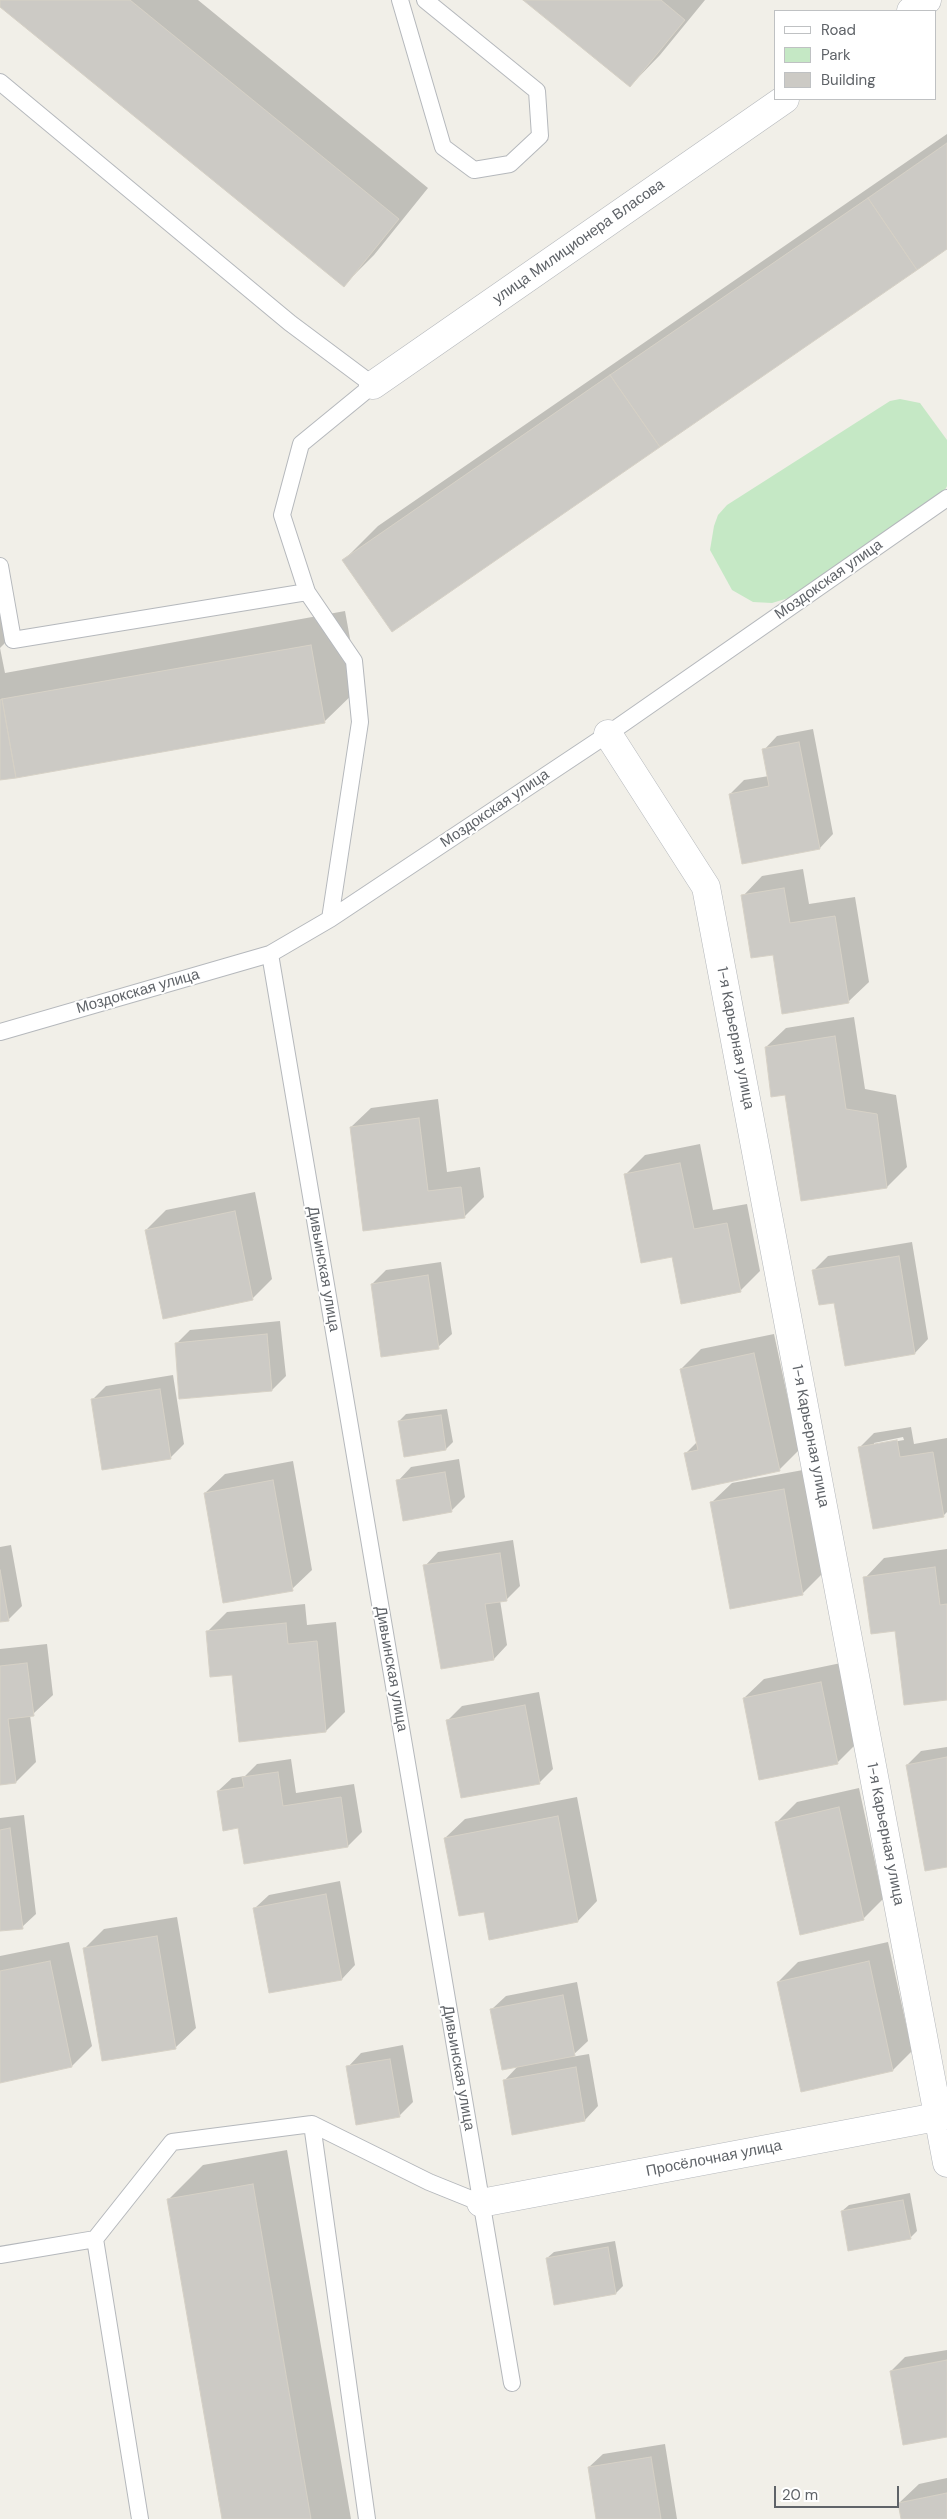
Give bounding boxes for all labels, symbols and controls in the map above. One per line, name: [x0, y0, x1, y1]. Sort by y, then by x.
legend: [774, 10, 937, 100]
text: Road: [821, 20, 856, 40]
text: Park: [821, 45, 851, 65]
text: Building: [821, 70, 876, 90]
street label: улица Милиционера Власова: [490, 176, 668, 308]
street label: Моздокская улица: [772, 536, 886, 624]
street label: Моздокская улица: [437, 766, 553, 852]
street label: 1-я Карьерная улица: [712, 965, 758, 1111]
street label: Моздокская улица: [74, 966, 202, 1018]
street label: Дивьинская улица: [303, 1205, 343, 1333]
street label: 1-я Карьерная улица: [787, 1363, 833, 1509]
street label: Дивьинская улица: [371, 1605, 411, 1733]
street label: 1-я Карьерная улица: [862, 1761, 908, 1907]
street label: Дивьинская улица: [438, 2004, 478, 2132]
street label: Просёлочная улица: [645, 2137, 783, 2181]
scale bar: [777, 2476, 902, 2508]
text: 20 m: [782, 2485, 818, 2505]

